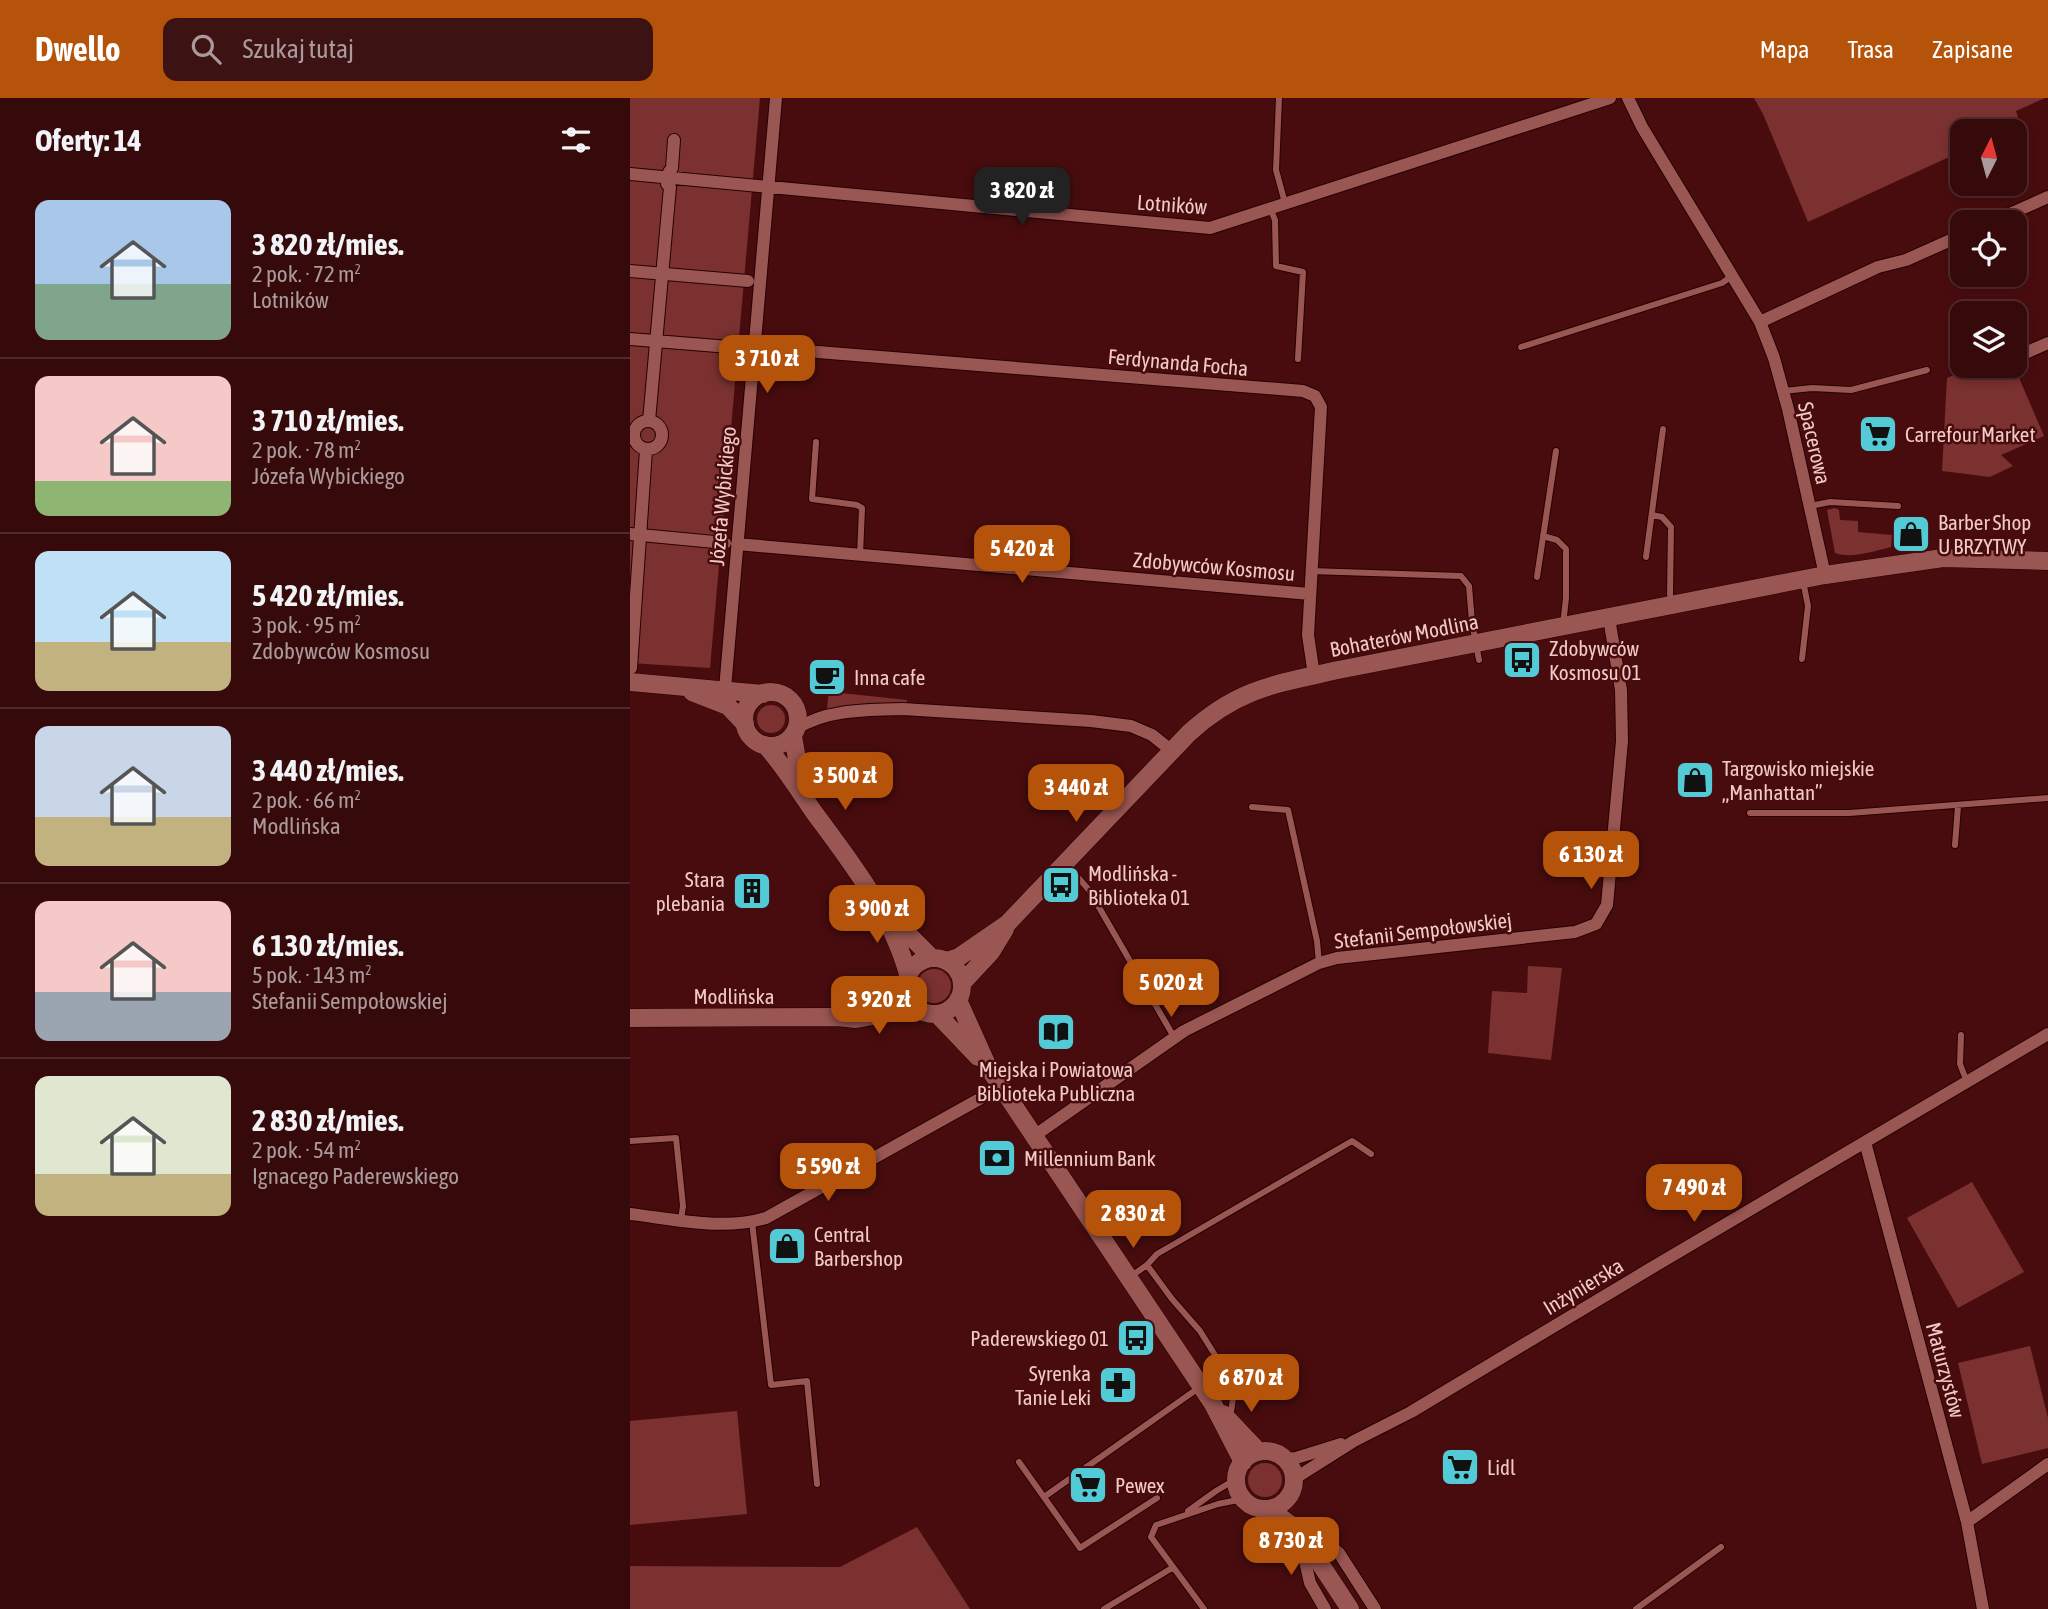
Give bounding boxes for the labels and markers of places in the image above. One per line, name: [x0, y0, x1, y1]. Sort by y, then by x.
pin: 3 820 zł: [950, 167, 1094, 227]
pin: 3 710 zł: [695, 336, 839, 395]
supermarket icon: Carrefour Market: [1857, 413, 1899, 455]
place label: Carrefour Market: [1905, 422, 2035, 446]
place label: Barber Shop U BRZYTWY: [1938, 510, 2031, 558]
shop icon: Barber Shop U BRZYTWY: [1890, 513, 1932, 555]
pin: 5 420 zł: [950, 526, 1094, 585]
place label: Zdobywców Kosmosu 01: [1549, 636, 1641, 684]
bus stop icon: Zdobywców Kosmosu 01: [1501, 639, 1543, 681]
cafe icon: Inna cafe: [806, 656, 848, 698]
place label: Inna cafe: [854, 665, 925, 689]
pin: 3 500 zł: [773, 752, 917, 812]
place label: Targowisko miejskie „Manhattan”: [1722, 756, 1874, 804]
shop icon: Targowisko miejskie „Manhattan”: [1674, 759, 1716, 801]
pin: 3 440 zł: [1004, 764, 1148, 824]
pin: 6 130 zł: [1519, 832, 1663, 891]
place label: Modlińska - Biblioteka 01: [1088, 861, 1190, 909]
bus stop icon: Modlińska - Biblioteka 01: [1040, 864, 1082, 906]
place label: Stara plebania: [656, 867, 725, 915]
building icon: Stara plebania: [731, 870, 773, 912]
pin: 3 900 zł: [805, 886, 949, 945]
pin: 5 020 zł: [1099, 960, 1243, 1019]
pin: 3 920 zł: [807, 976, 951, 1036]
library icon: Miejska i Powiatowa Biblioteka Publiczna: [1035, 1011, 1077, 1053]
place label: Miejska i Powiatowa Biblioteka Publiczna: [977, 1057, 1135, 1105]
bank icon: Millennium Bank: [976, 1137, 1018, 1179]
pin: 5 590 zł: [756, 1144, 900, 1203]
place label: Millennium Bank: [1024, 1146, 1156, 1170]
pin: 7 490 zł: [1622, 1164, 1766, 1224]
pin: 2 830 zł: [1061, 1190, 1205, 1250]
place label: Central Barbershop: [814, 1222, 903, 1270]
shop icon: Central Barbershop: [766, 1225, 808, 1267]
bus stop icon: Paderewskiego 01: [1115, 1317, 1157, 1359]
place label: Paderewskiego 01: [970, 1326, 1109, 1350]
pin: 6 870 zł: [1179, 1354, 1323, 1414]
place label: Syrenka Tanie Leki: [1015, 1361, 1091, 1409]
pharmacy icon: Syrenka Tanie Leki: [1097, 1364, 1139, 1406]
supermarket icon: Lidl: [1439, 1446, 1481, 1488]
place label: Lidl: [1487, 1455, 1516, 1479]
supermarket icon: Pewex: [1067, 1464, 1109, 1506]
place label: Pewex: [1115, 1473, 1165, 1497]
pin: 8 730 zł: [1219, 1518, 1363, 1577]

